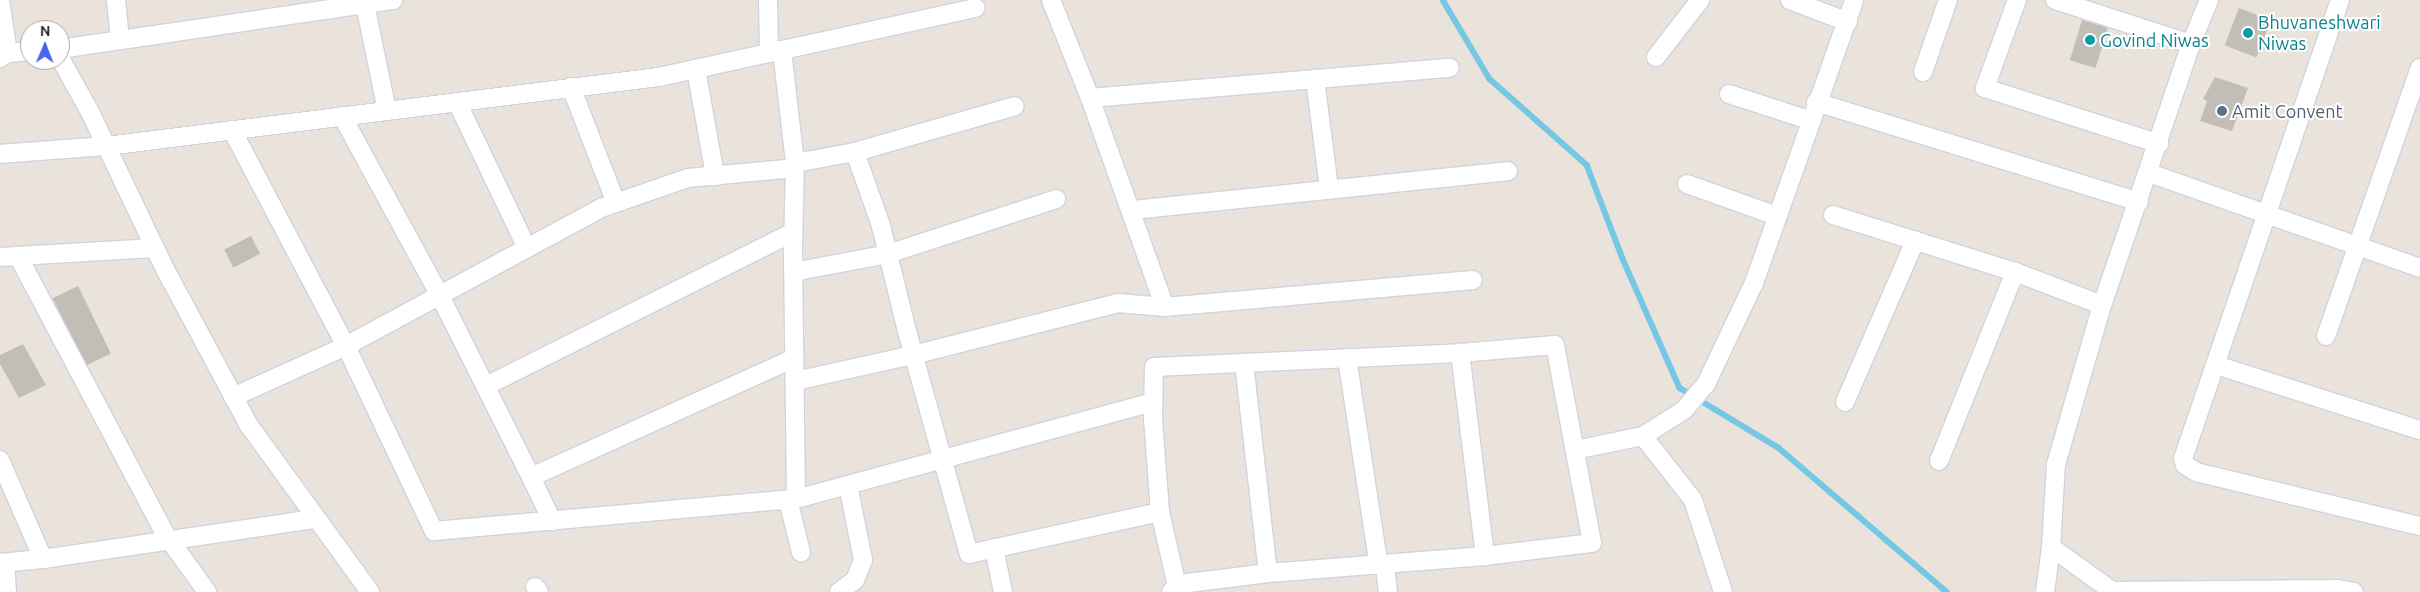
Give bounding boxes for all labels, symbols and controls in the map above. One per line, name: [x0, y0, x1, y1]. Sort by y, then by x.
place label: Bhuvaneshwari Niwas: [2258, 12, 2381, 54]
north arrow: [20, 20, 70, 70]
text: N: [40, 23, 51, 39]
marker: Bhuvaneshwari Niwas: [2242, 27, 2254, 39]
place label: Govind Niwas: [2100, 29, 2209, 51]
marker: Govind Niwas: [2084, 34, 2096, 46]
place label: Amit Convent: [2232, 100, 2343, 122]
marker: Amit Convent: [2216, 105, 2228, 117]

